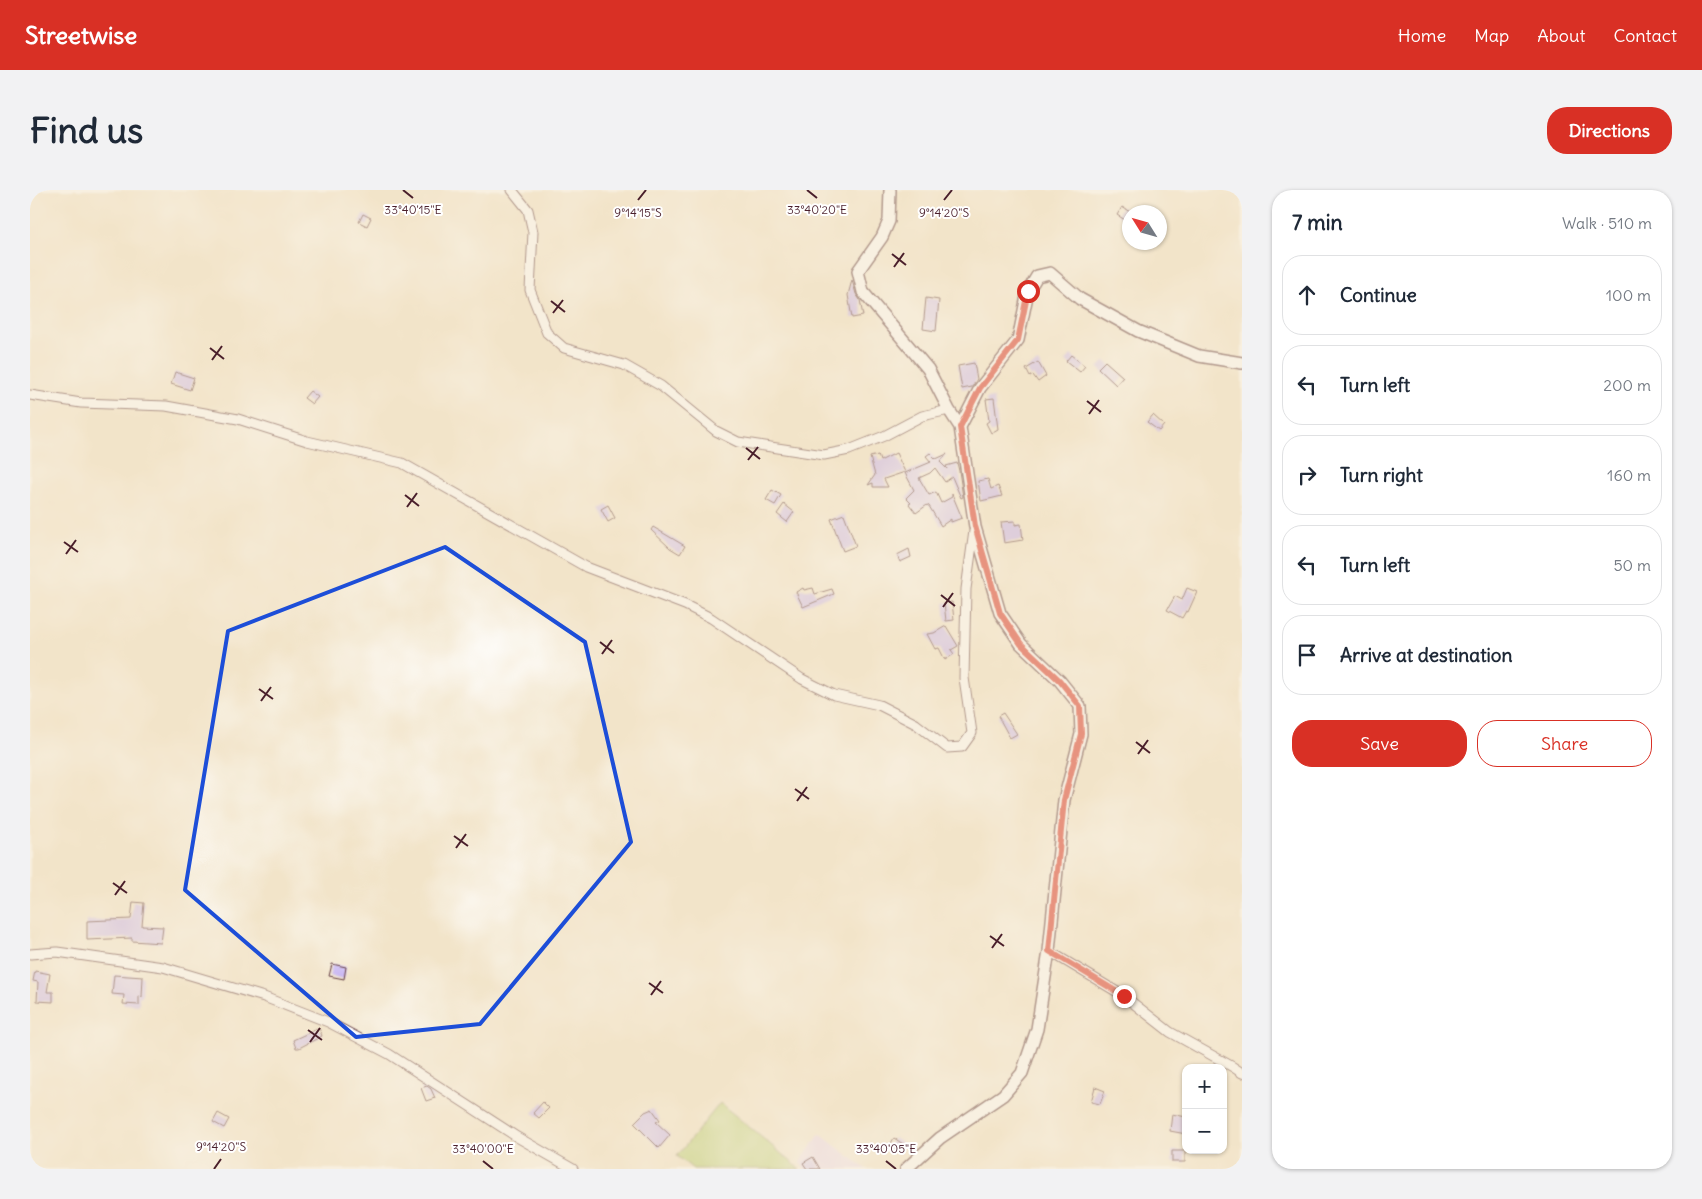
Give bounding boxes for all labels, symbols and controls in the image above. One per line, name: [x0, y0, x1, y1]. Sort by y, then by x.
text: Streetwise: [25, 20, 137, 50]
text: Home: [1398, 24, 1446, 47]
text: Map: [1474, 24, 1509, 47]
text: About: [1537, 24, 1585, 47]
text: Contact: [1613, 24, 1677, 47]
button: Directions: [1547, 107, 1672, 154]
text: Find us: [30, 108, 143, 152]
text: 33°40'15"E: [384, 202, 442, 217]
text: 33°40'20"E: [787, 202, 847, 217]
text: 9°14'15"S: [614, 205, 662, 220]
text: 9°14'20"S: [919, 205, 969, 220]
north arrow: [1122, 205, 1167, 250]
text: 7 min: [1292, 209, 1343, 236]
text: Walk · 510 m: [1562, 213, 1652, 233]
route start: [1017, 280, 1040, 303]
icon: ahead: [1293, 281, 1321, 309]
text: Continue: [1340, 283, 1417, 307]
text: 100 m: [1606, 285, 1651, 305]
icon: left: [1293, 371, 1321, 399]
text: Turn left: [1340, 373, 1410, 397]
text: 200 m: [1603, 375, 1651, 395]
icon: right: [1293, 461, 1321, 489]
text: Turn right: [1340, 463, 1423, 487]
text: 160 m: [1607, 465, 1651, 485]
icon: left: [1293, 551, 1321, 579]
text: Turn left: [1340, 553, 1410, 577]
text: 50 m: [1613, 555, 1651, 575]
icon: arrive: [1293, 641, 1321, 669]
text: Arrive at destination: [1340, 643, 1513, 667]
button: Save: [1292, 720, 1467, 767]
button: Share: [1477, 720, 1652, 767]
route end: [1113, 985, 1136, 1008]
map controls: [1182, 1064, 1227, 1154]
button: +: [1182, 1064, 1227, 1109]
button: −: [1182, 1109, 1227, 1154]
text: 9°14'20"S: [196, 1139, 246, 1154]
text: 33°40'00"E: [452, 1141, 514, 1156]
text: 33°40'05"E: [856, 1141, 916, 1156]

